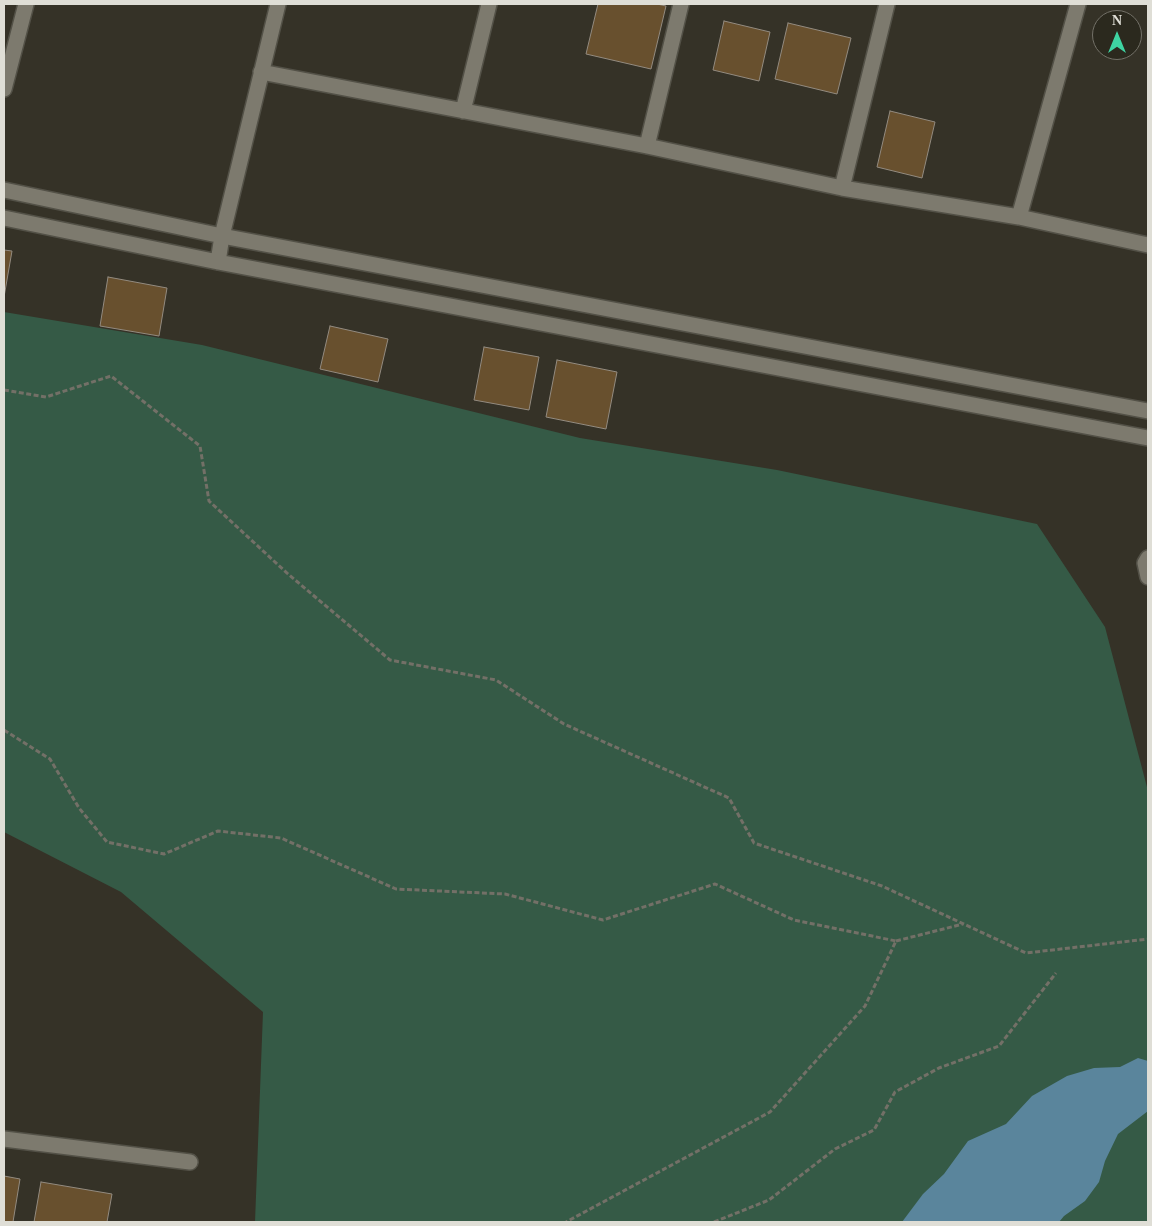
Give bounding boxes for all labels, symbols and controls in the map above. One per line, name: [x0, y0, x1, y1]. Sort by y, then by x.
north arrow: [1092, 10, 1142, 60]
text: N: [1112, 13, 1122, 28]

